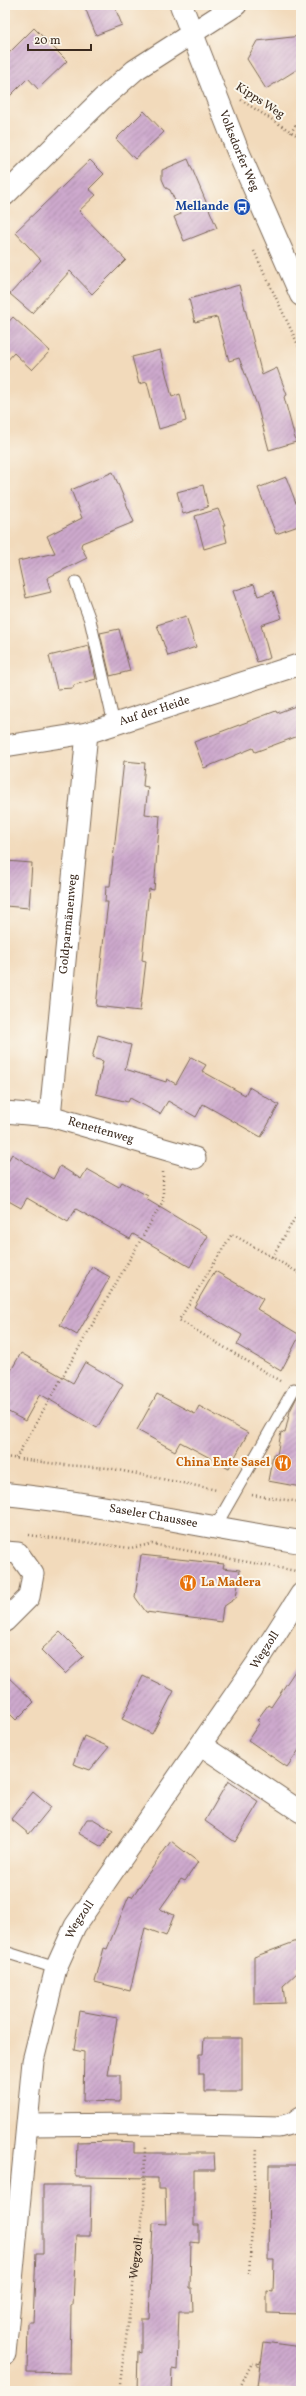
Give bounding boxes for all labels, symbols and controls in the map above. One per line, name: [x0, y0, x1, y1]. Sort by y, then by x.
scale bar: [28, 26, 91, 52]
text: 20 m: [34, 33, 61, 49]
street label: Kipps Weg: [232, 79, 288, 123]
street label: Volksdorfer Weg: [215, 108, 263, 194]
bus stop icon: Mellande: [232, 197, 252, 217]
place label: Mellande: [176, 199, 229, 215]
street label: Auf der Heide: [117, 692, 192, 730]
street label: Goldparmänenweg: [56, 873, 81, 975]
street label: Renettenweg: [66, 1114, 136, 1148]
restaurant icon: China Ente Sasel: [273, 1453, 293, 1473]
place label: China Ente Sasel: [176, 1455, 270, 1471]
street label: Saseler Chaussee: [108, 1501, 199, 1532]
restaurant icon: La Madera: [178, 1573, 198, 1593]
place label: La Madera: [201, 1575, 261, 1591]
street label: Wegzoll: [247, 1628, 283, 1673]
street label: Wegzoll: [62, 1897, 98, 1942]
street label: Wegzoll: [126, 2236, 148, 2280]

